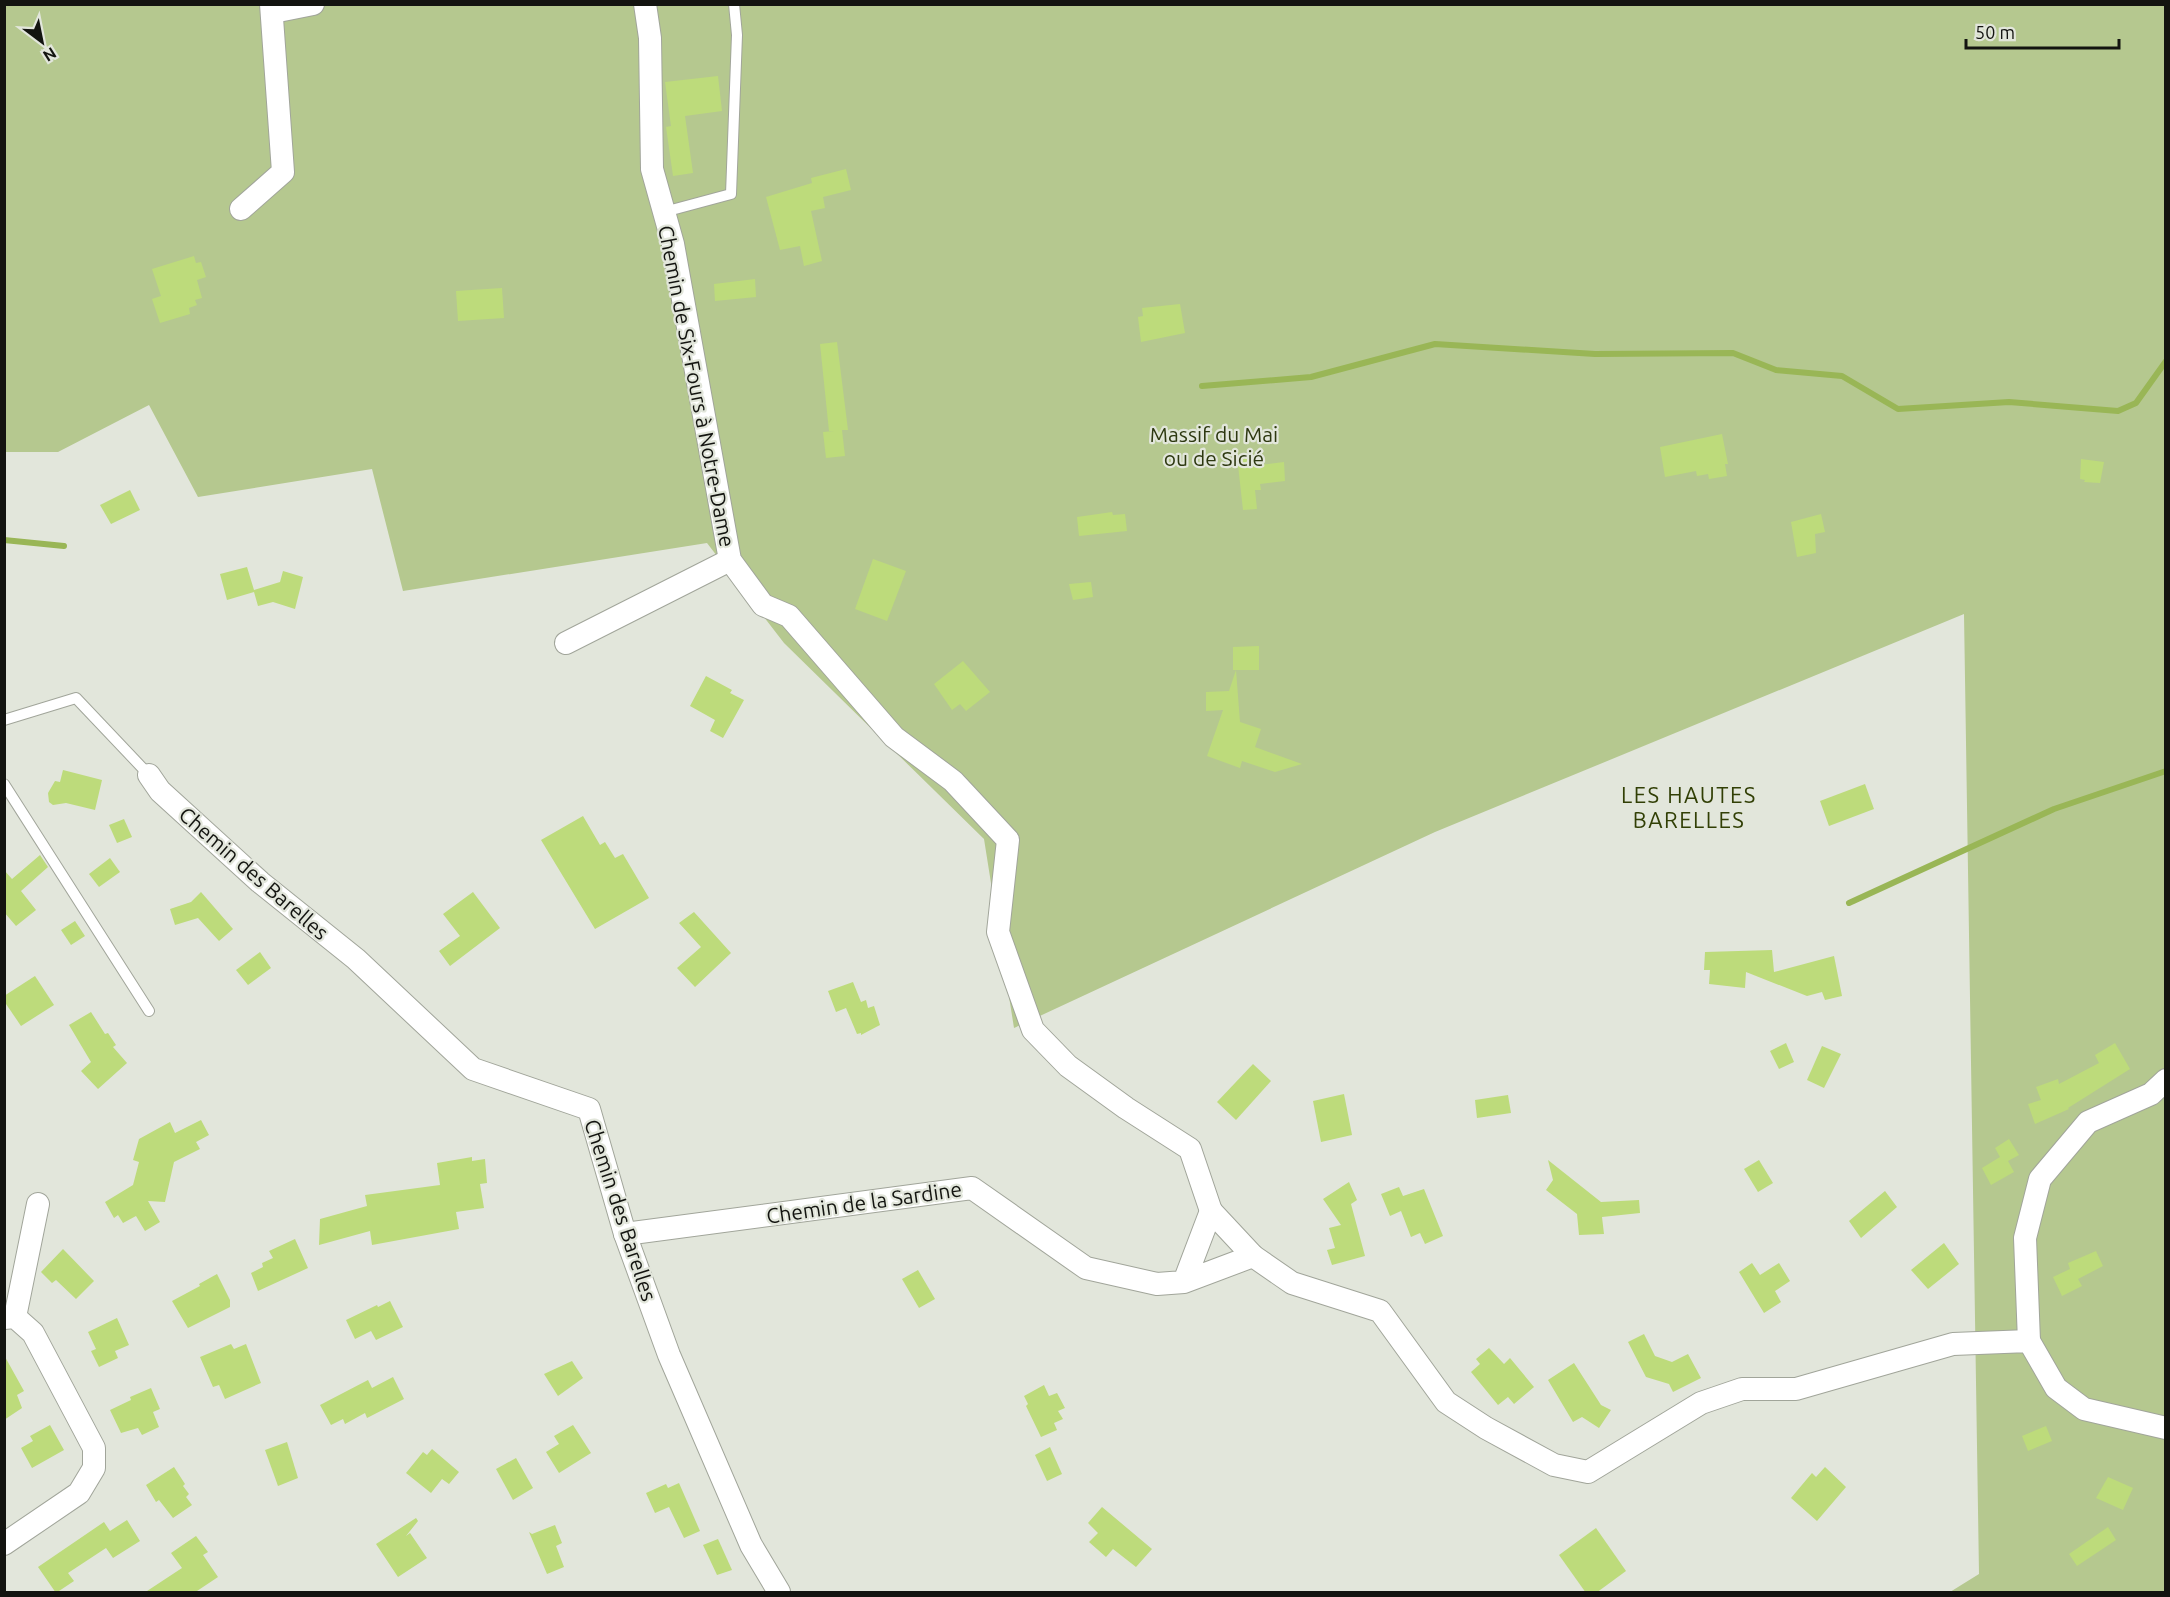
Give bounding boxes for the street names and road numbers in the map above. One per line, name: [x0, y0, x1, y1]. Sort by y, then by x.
street label: Chemin de Six-Fours à Notre-Dame: [654, 223, 740, 549]
street label: Chemin des Barelles: [175, 802, 333, 944]
street label: Chemin des Barelles: [580, 1116, 662, 1304]
street label: Chemin de la Sardine: [765, 1176, 963, 1228]

